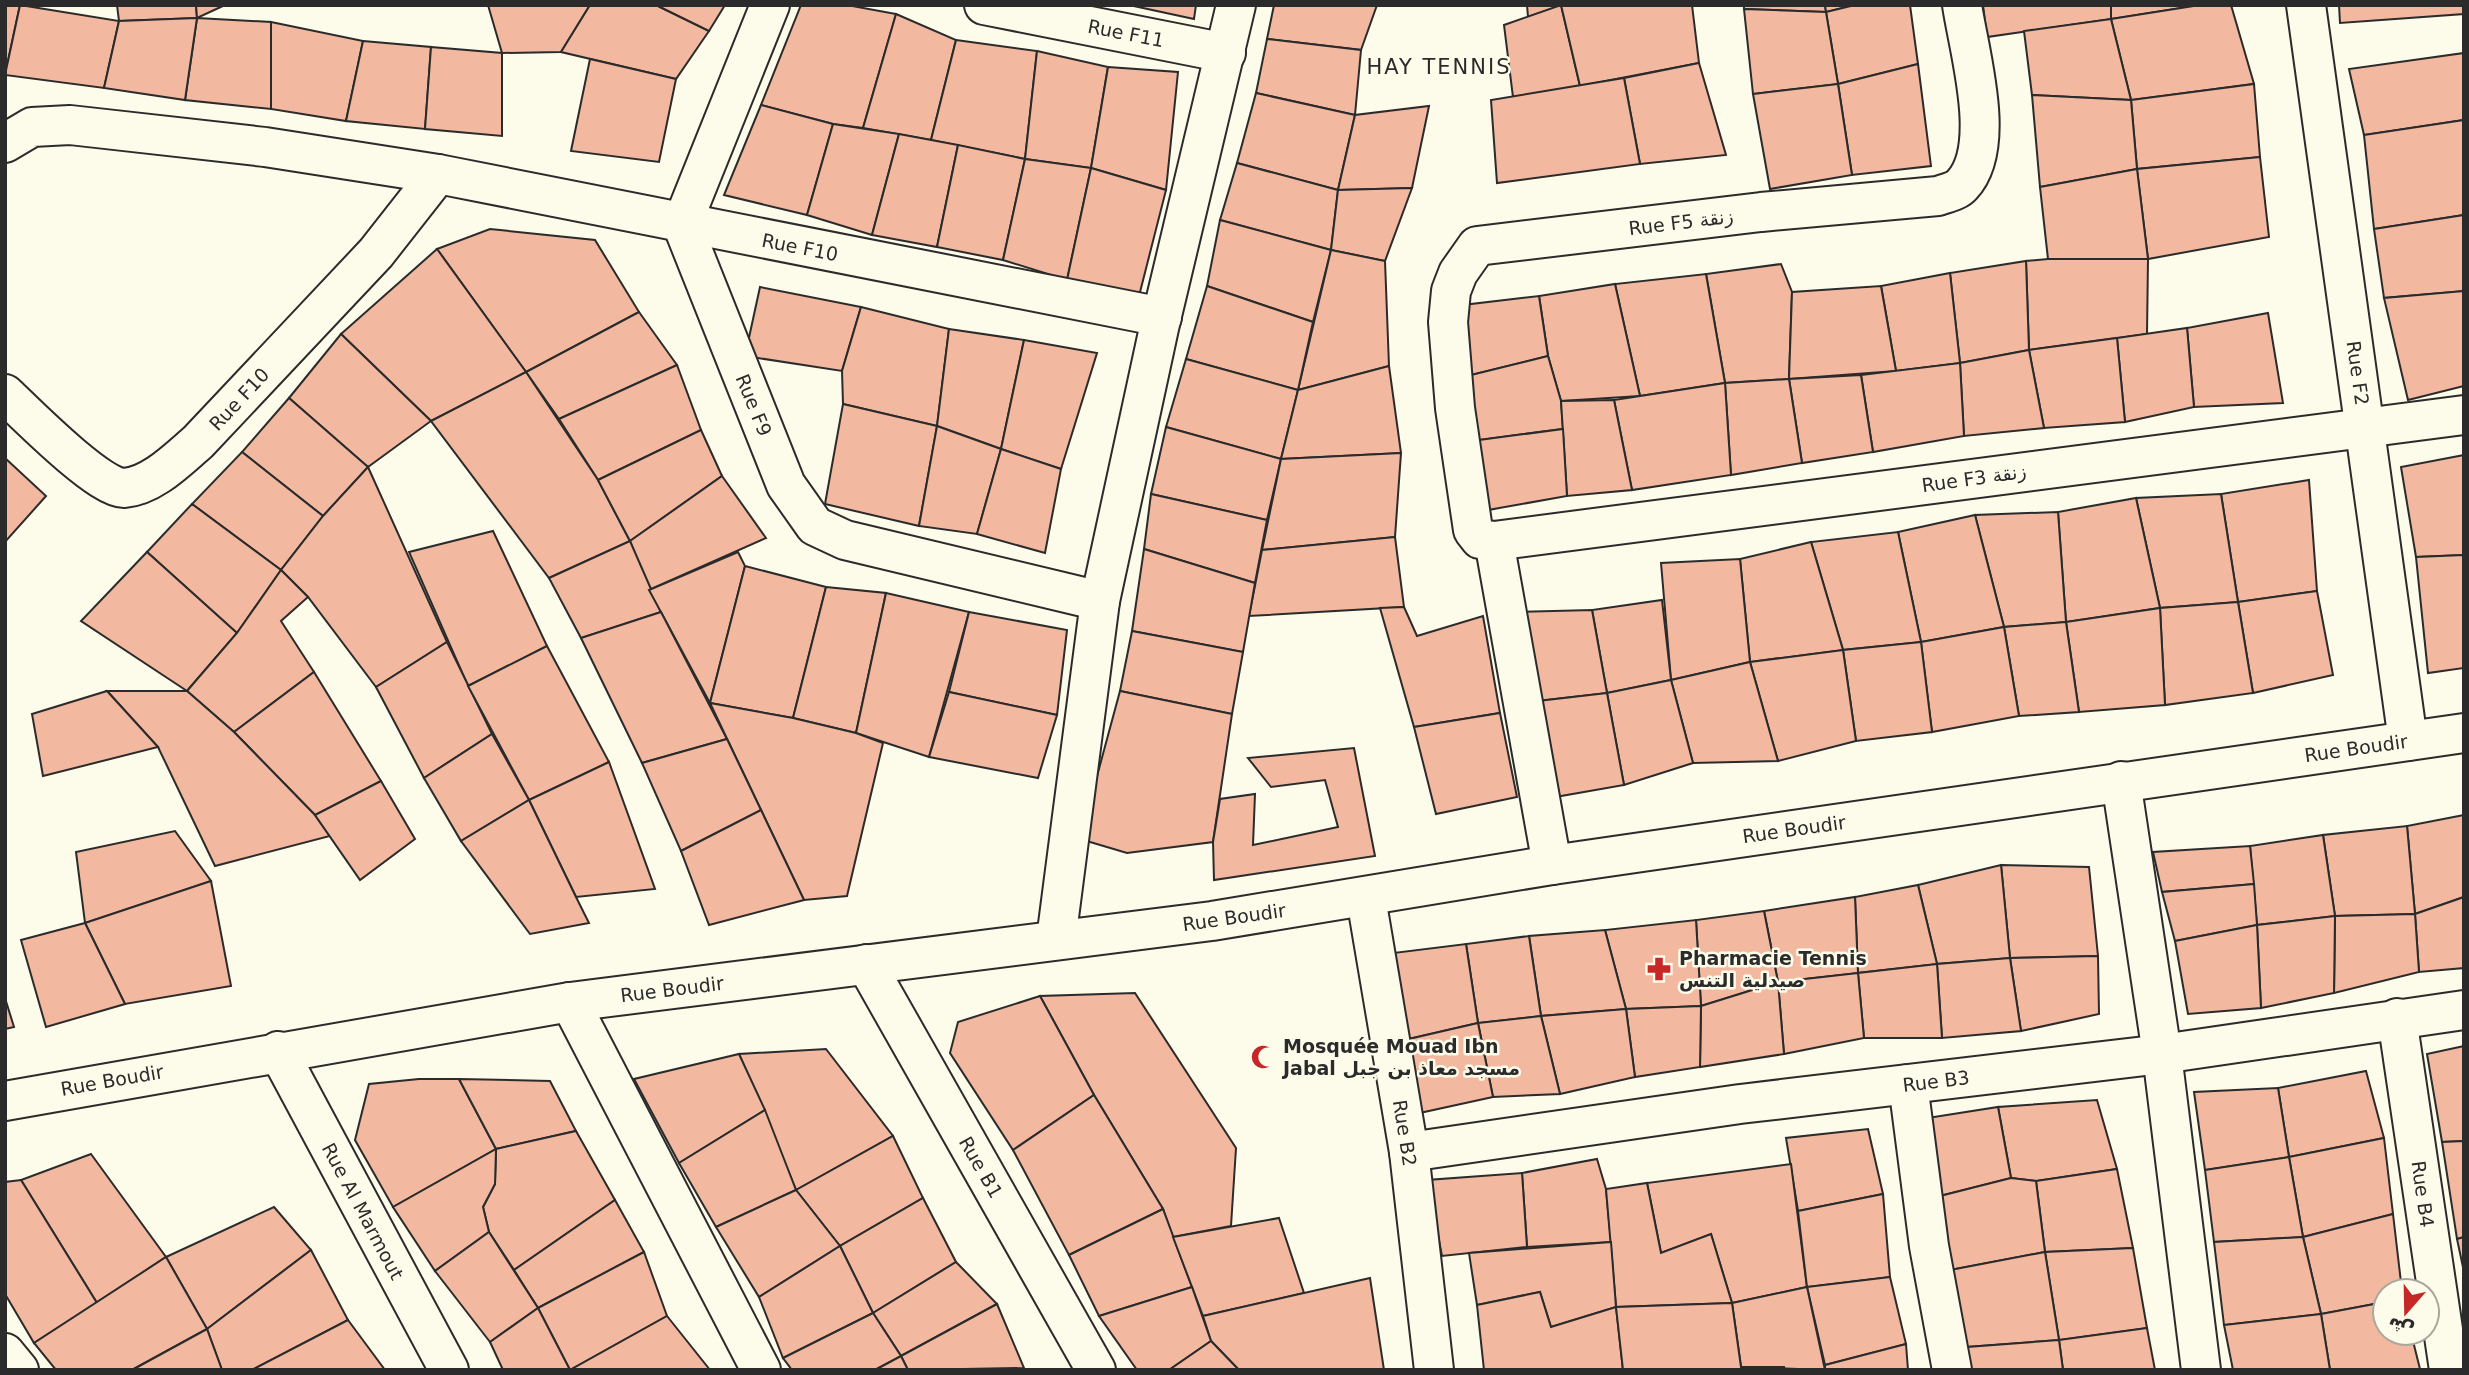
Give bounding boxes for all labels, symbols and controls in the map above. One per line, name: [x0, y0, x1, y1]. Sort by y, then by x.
street label: Rue F11: [1086, 15, 1166, 51]
district label: HAY TENNIS: [1366, 55, 1512, 79]
street label: Rue F5 زنقة: [1627, 205, 1735, 240]
street label: Rue F10: [760, 229, 840, 265]
street label: Rue F2: [2343, 339, 2373, 407]
street label: Rue F10: [205, 363, 273, 435]
street label: Rue F9: [732, 371, 776, 439]
street label: Rue F3 زنقة: [1920, 460, 2028, 497]
street label: Rue Boudir: [2303, 730, 2409, 766]
street label: Rue Boudir: [1741, 811, 1847, 847]
street label: Rue Boudir: [1181, 899, 1287, 935]
place label: Pharmacie Tennis صيدلية التنس: [1679, 947, 1867, 992]
pharmacy icon: Pharmacie Tennis صيدلية التنس: [1645, 955, 1673, 983]
street label: Rue Boudir: [619, 972, 725, 1006]
place label: Mosquée Mouad Ibn Jabal مسجد معاذ بن جبل: [1281, 1035, 1520, 1080]
mosque icon: Mosquée Mouad Ibn Jabal مسجد معاذ بن جبل: [1249, 1043, 1277, 1071]
street label: Rue Boudir: [59, 1060, 165, 1100]
street label: Rue B3: [1901, 1066, 1971, 1096]
street label: Rue B2: [1389, 1098, 1421, 1168]
street label: Rue B1: [955, 1132, 1007, 1202]
street label: Rue Al Marmout: [318, 1139, 408, 1283]
street label: Rue B4: [2407, 1159, 2439, 1229]
north arrow: [2371, 1277, 2441, 1347]
text: ش: [2384, 1312, 2417, 1343]

